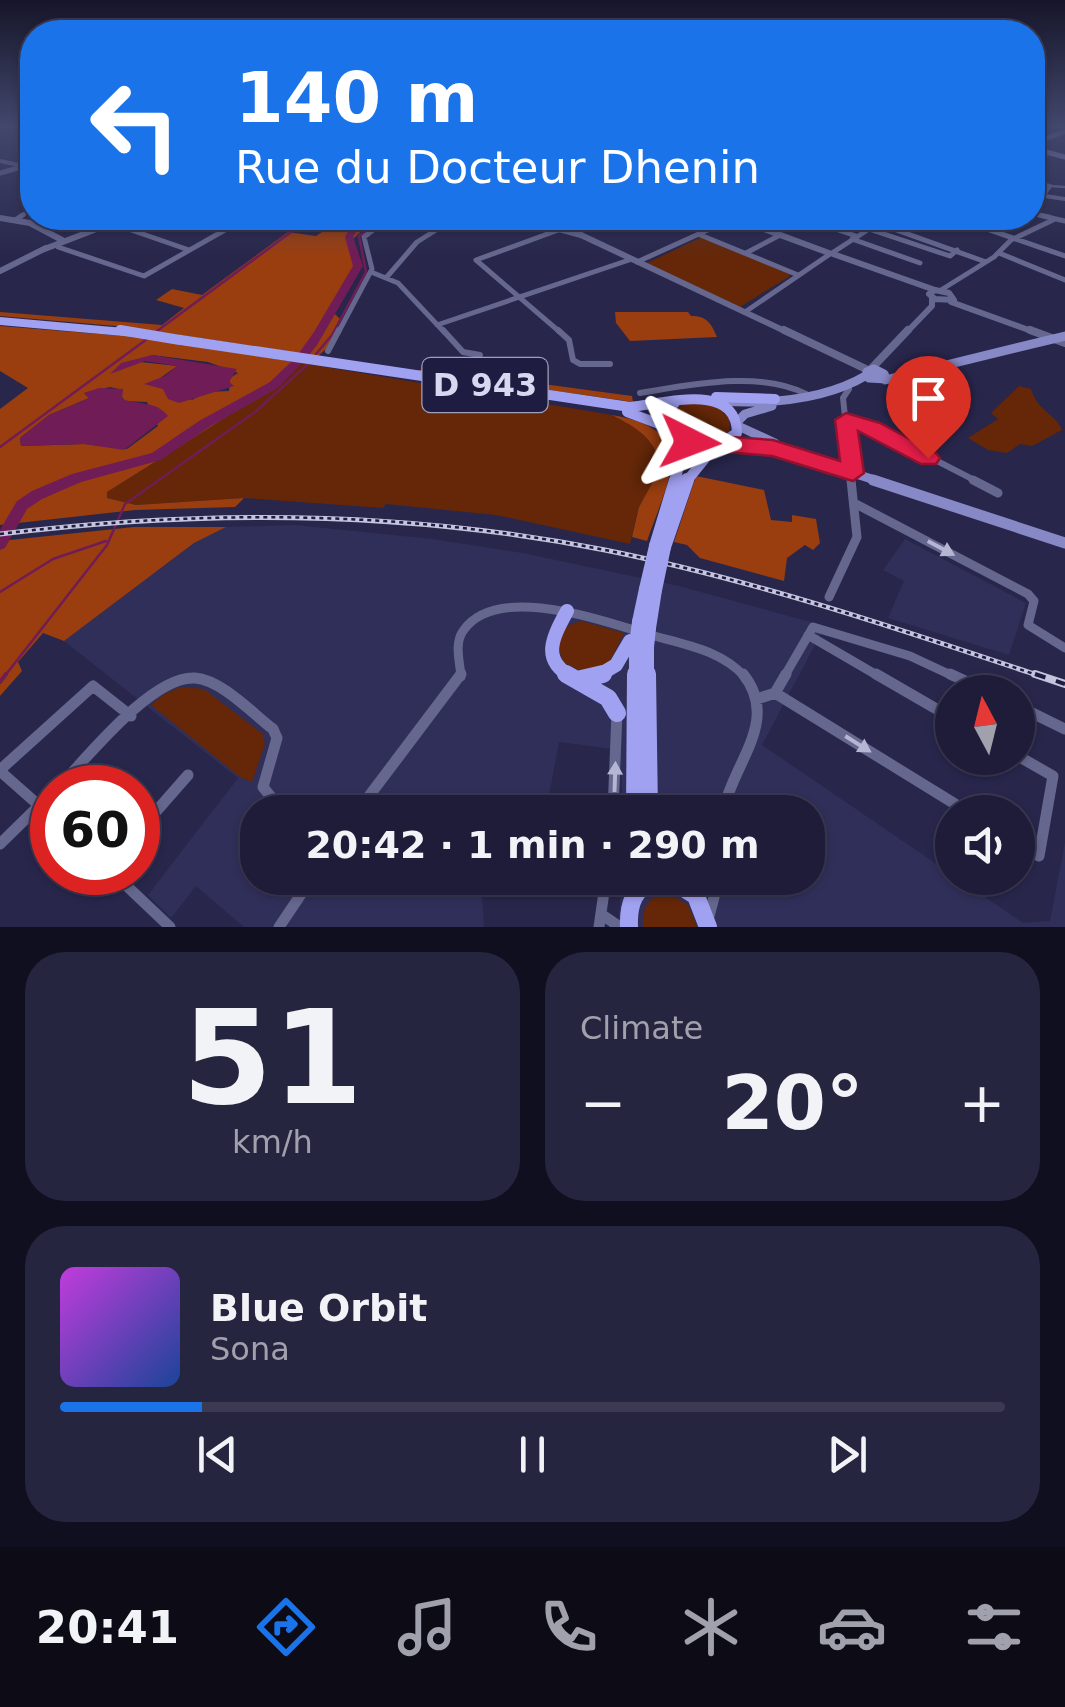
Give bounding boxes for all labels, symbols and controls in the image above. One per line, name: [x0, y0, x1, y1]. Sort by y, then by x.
text: 140 m: [235, 57, 478, 139]
icon: left: [70, 60, 200, 190]
text: Rue du Docteur Dhenin: [235, 141, 760, 194]
pin: [886, 356, 971, 459]
road number: D 943: [422, 358, 548, 412]
icon: arrive: [901, 371, 956, 426]
position arrow: [638, 390, 742, 494]
one-way arrow: [926, 539, 955, 556]
north arrow: [935, 675, 1035, 775]
map controls: [935, 675, 1035, 895]
one-way arrow: [844, 735, 872, 752]
one-way arrow: [608, 760, 624, 792]
speed limit sign: 60: [30, 765, 160, 895]
button: sound: [935, 795, 1035, 895]
text: 20:42 · 1 min · 290 m: [305, 823, 760, 867]
text: 51: [182, 982, 363, 1134]
text: Climate: [580, 1009, 703, 1047]
text: 20°: [722, 1059, 863, 1147]
text: −: [580, 1071, 626, 1135]
text: +: [959, 1071, 1005, 1135]
text: km/h: [232, 1123, 313, 1161]
text: Blue Orbit: [210, 1286, 427, 1330]
text: Sona: [210, 1330, 290, 1368]
icon: previous: [190, 1427, 245, 1482]
icon: pause: [505, 1427, 560, 1482]
icon: next: [820, 1427, 875, 1482]
icon: directions: [251, 1592, 321, 1662]
icon: music: [392, 1592, 462, 1662]
icon: phone: [534, 1592, 604, 1662]
icon: climate: [676, 1592, 746, 1662]
icon: car: [817, 1592, 887, 1662]
icon: filters: [959, 1592, 1029, 1662]
text: 20:41: [36, 1601, 179, 1654]

